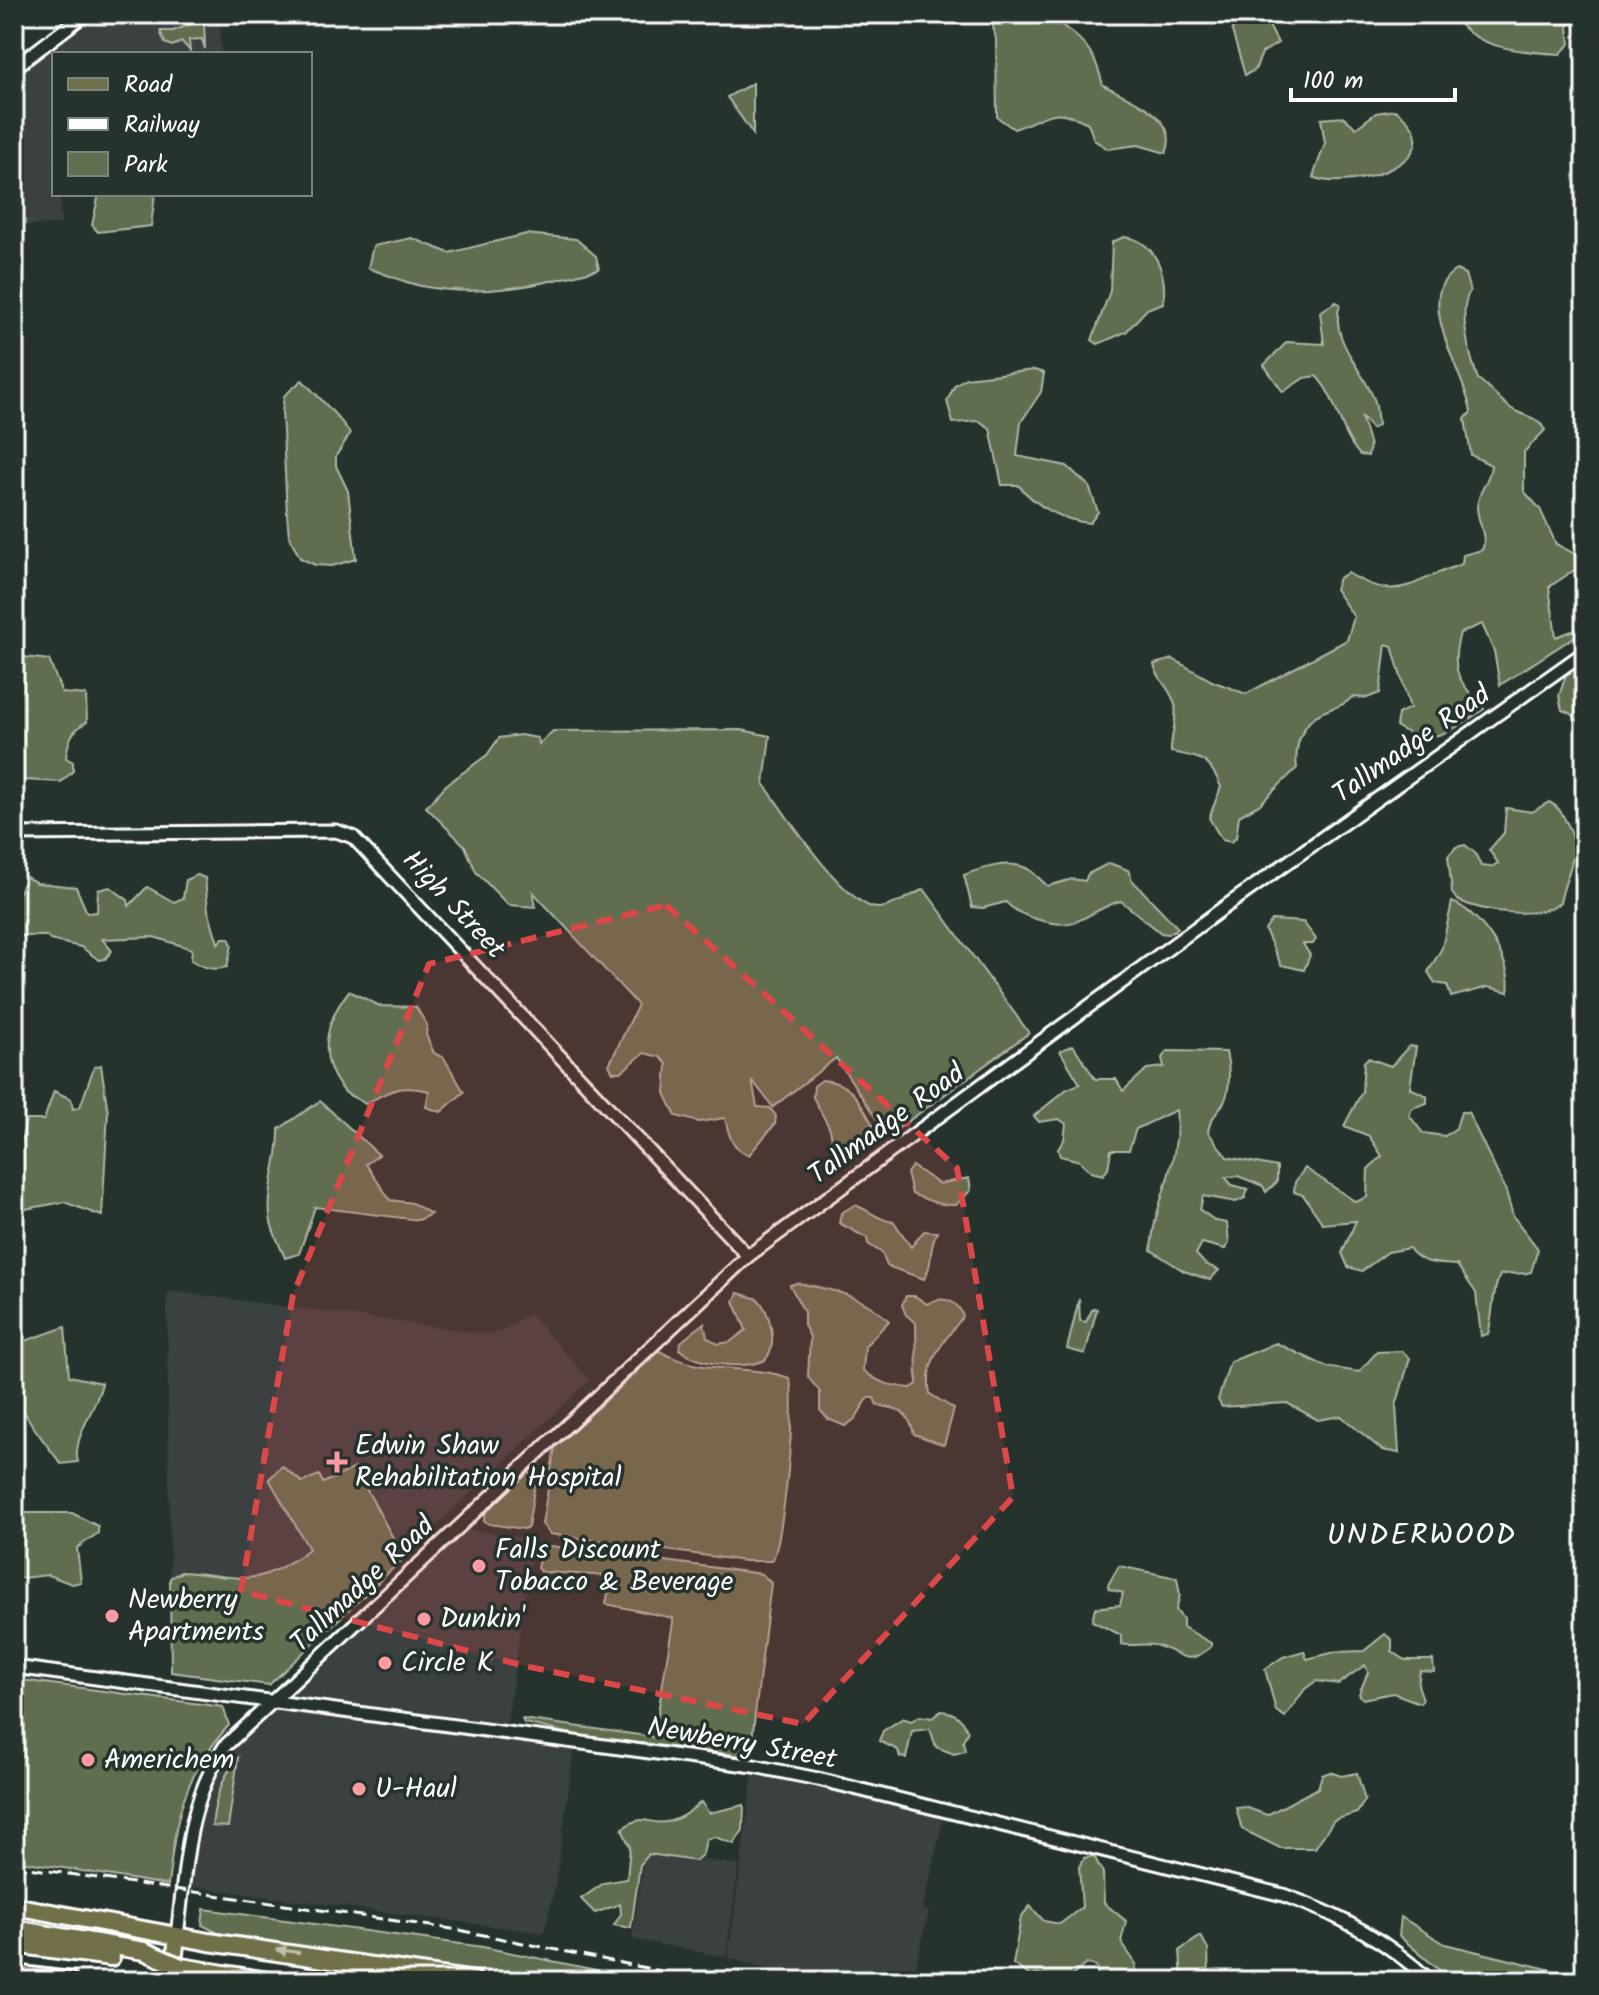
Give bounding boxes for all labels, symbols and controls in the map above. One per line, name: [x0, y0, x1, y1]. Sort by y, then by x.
legend: [52, 52, 312, 196]
scale bar: [1291, 52, 1455, 102]
text: 100 m: [1303, 62, 1363, 101]
text: Road: [124, 66, 173, 105]
text: Railway: [124, 106, 200, 145]
text: Park: [124, 146, 168, 185]
street label: Tallmadge Road: [1324, 673, 1501, 816]
street label: High Street: [390, 840, 517, 971]
street label: Tallmadge Road: [799, 1052, 976, 1197]
place label: Edwin Shaw Rehabilitation Hospital: [355, 1424, 622, 1501]
marker: Edwin Shaw Rehabilitation Hospital: [326, 1451, 348, 1473]
street label: Tallmadge Road: [280, 1505, 447, 1664]
district label: UNDERWOOD: [1327, 1512, 1517, 1560]
place label: Falls Discount Tobacco & Beverage: [495, 1528, 734, 1605]
marker: Falls Discount Tobacco & Beverage: [470, 1557, 488, 1575]
place label: Newberry Apartments: [128, 1578, 264, 1655]
place label: Dunkin': [440, 1597, 526, 1642]
marker: Newberry Apartments: [103, 1607, 121, 1625]
marker: Dunkin': [415, 1610, 433, 1628]
place label: Circle K: [401, 1641, 494, 1686]
marker: Circle K: [376, 1654, 394, 1672]
street label: Newberry Street: [644, 1705, 841, 1783]
place label: Americhem: [104, 1738, 234, 1783]
marker: Americhem: [79, 1751, 97, 1769]
place label: U-Haul: [375, 1767, 457, 1812]
marker: U-Haul: [350, 1780, 368, 1798]
one-way arrow: [275, 1944, 300, 1957]

